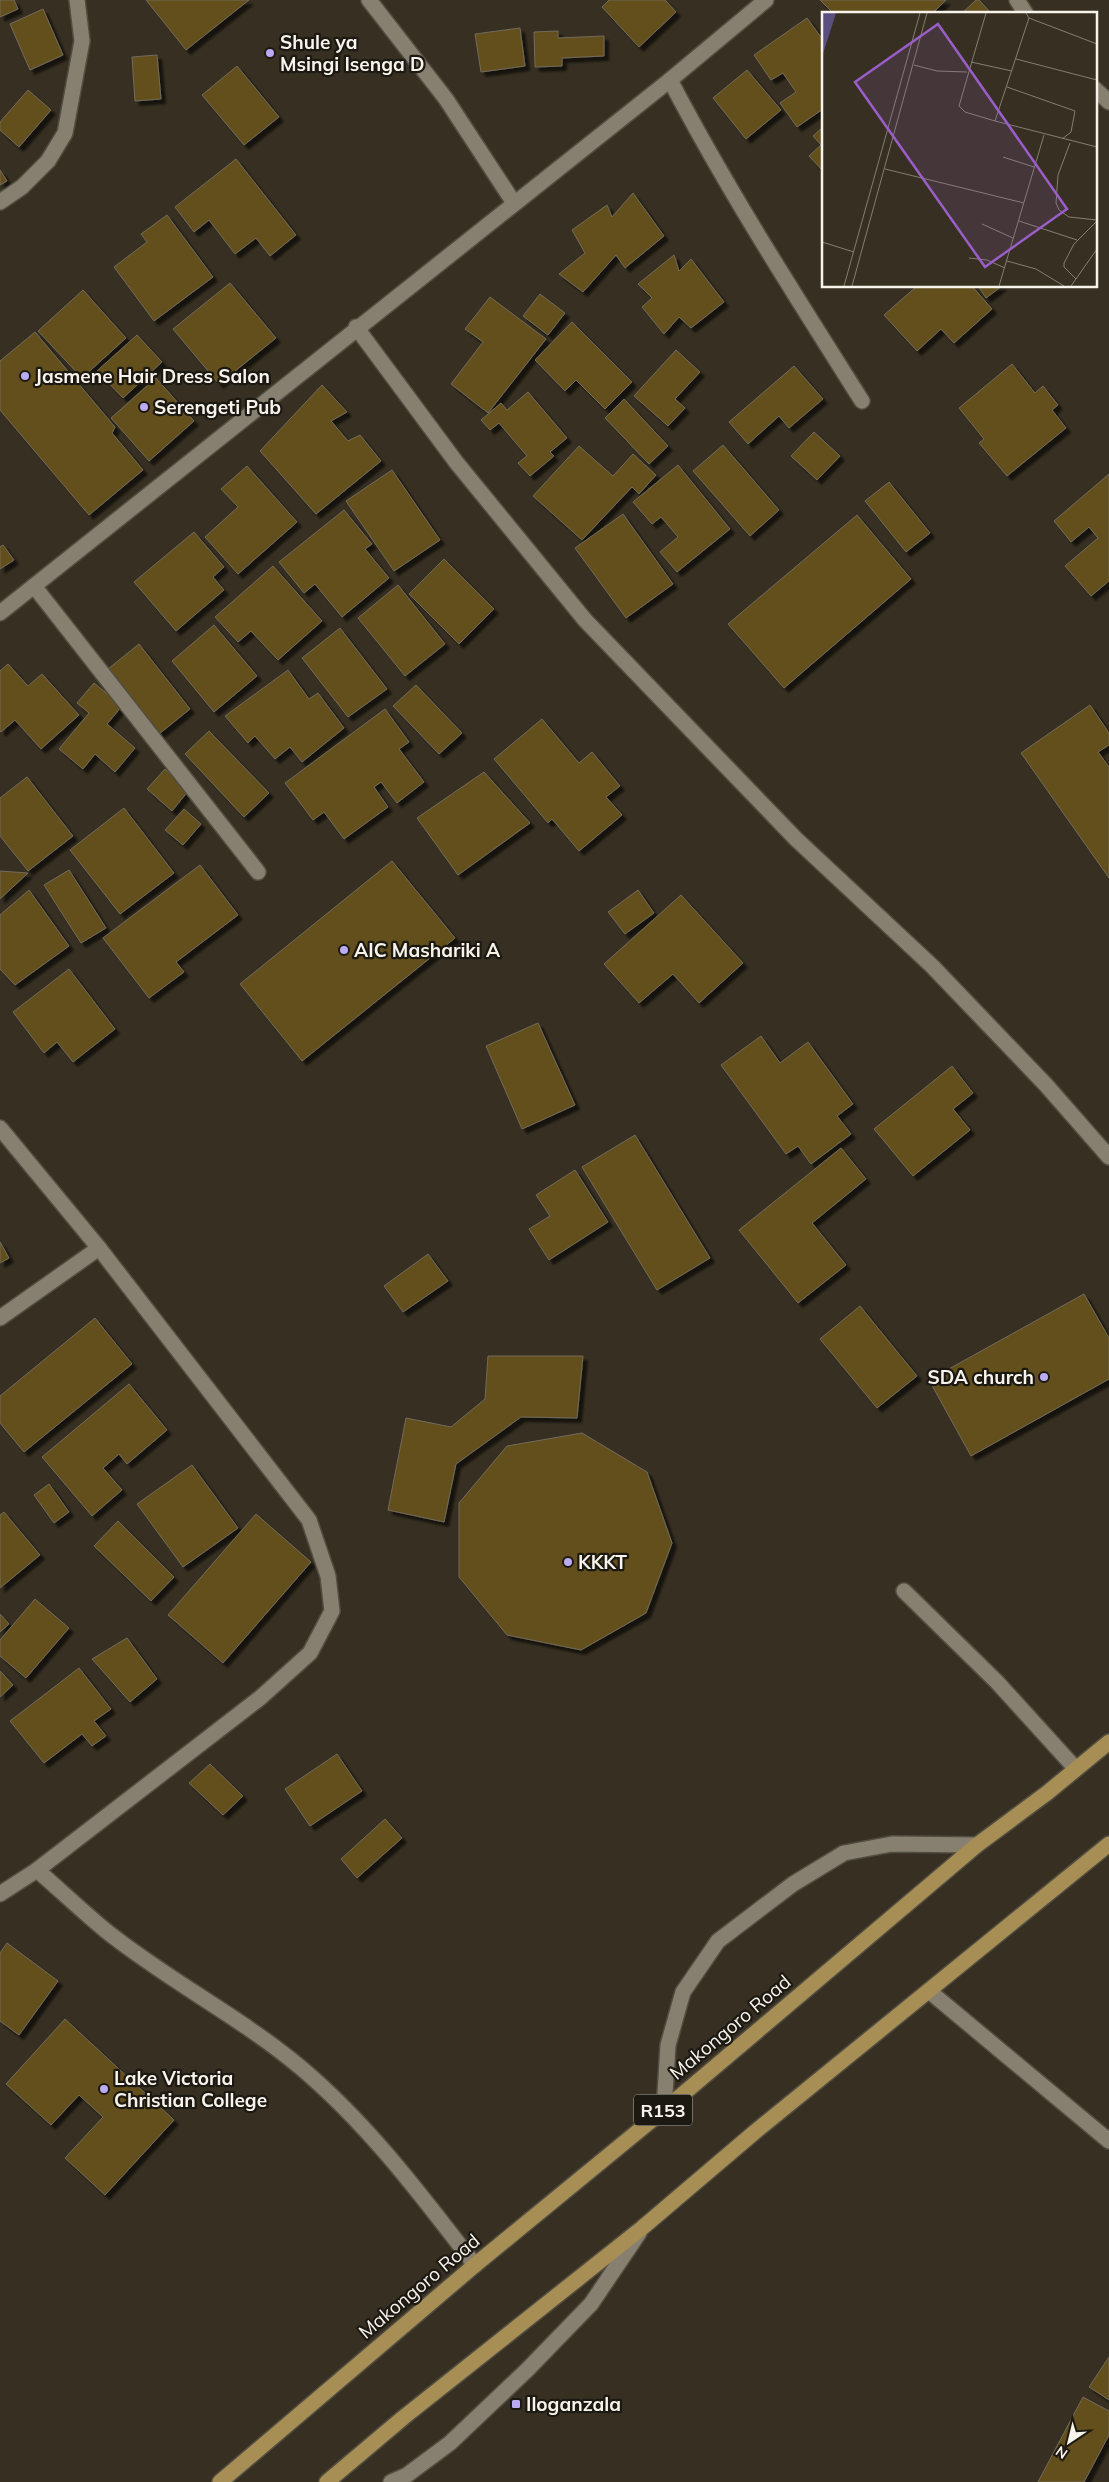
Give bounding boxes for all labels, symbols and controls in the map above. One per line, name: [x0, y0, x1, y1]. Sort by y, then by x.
inset map: [822, 12, 1096, 288]
place label: Shule ya Msingi Isenga D: [280, 30, 425, 76]
marker: Shule ya Msingi Isenga D: [264, 47, 276, 59]
place label: Jasmene Hair Dress Salon: [35, 364, 270, 388]
marker: Jasmene Hair Dress Salon: [19, 370, 31, 382]
place label: Serengeti Pub: [154, 395, 281, 419]
marker: Serengeti Pub: [138, 401, 150, 413]
place label: AIC Mashariki A: [354, 938, 501, 962]
marker: AIC Mashariki A: [338, 944, 350, 956]
place label: SDA church: [927, 1365, 1034, 1389]
marker: SDA church: [1038, 1371, 1050, 1383]
place label: KKKT: [578, 1550, 627, 1574]
marker: KKKT: [562, 1556, 574, 1568]
street label: Makongoro Road: [665, 1969, 795, 2085]
place label: Lake Victoria Christian College: [114, 2066, 267, 2112]
marker: Lake Victoria Christian College: [98, 2083, 110, 2095]
road number: R153: [634, 2094, 692, 2126]
street label: Makongoro Road: [354, 2228, 484, 2344]
place label: Iloganzala: [526, 2392, 621, 2416]
marker: Iloganzala: [510, 2398, 522, 2410]
north arrow: [1044, 2417, 1094, 2467]
text: N: [1052, 2442, 1071, 2463]

